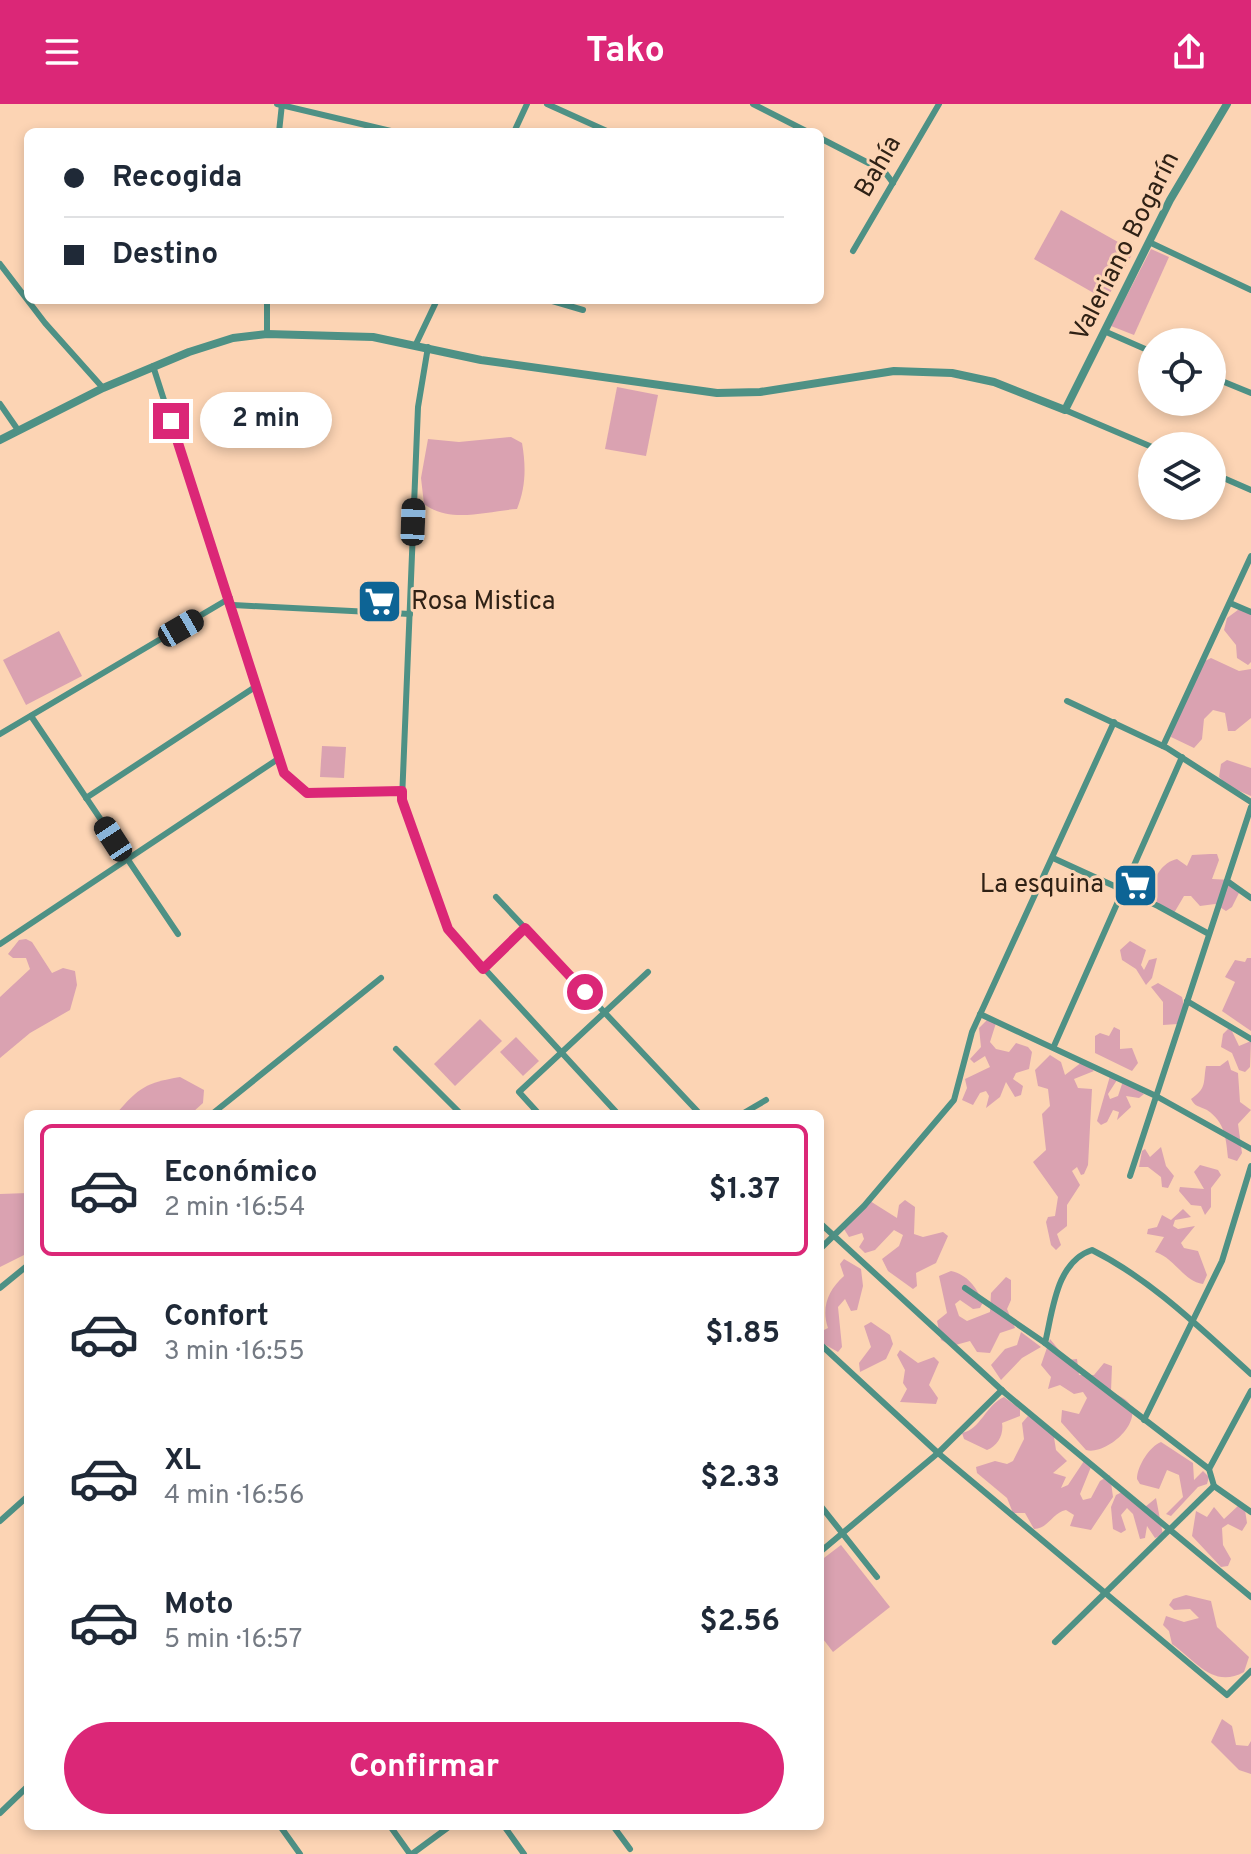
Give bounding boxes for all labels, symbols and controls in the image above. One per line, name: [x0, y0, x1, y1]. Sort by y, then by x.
text: Tako: [586, 29, 665, 75]
icon: menu: [40, 30, 84, 74]
icon: share: [1167, 30, 1211, 74]
street label: Bahía: [848, 130, 910, 204]
street label: Valeriano Bogarín: [1064, 147, 1188, 347]
text: Recogida: [112, 160, 242, 197]
text: Destino: [112, 237, 218, 274]
map controls: [1138, 328, 1226, 520]
button: locate: [1138, 328, 1226, 416]
callout: 2 min: [199, 393, 331, 449]
route end: [153, 403, 189, 439]
text: 2 min: [232, 403, 300, 436]
button: layers: [1138, 432, 1226, 520]
car: [400, 498, 426, 546]
supermarket icon: Rosa Mistica: [356, 578, 404, 626]
place label: Rosa Mistica: [411, 586, 555, 619]
car: [154, 606, 208, 650]
car: [90, 812, 136, 866]
supermarket icon: La esquina: [1111, 861, 1159, 909]
place label: La esquina: [980, 869, 1104, 902]
route start: [567, 974, 603, 1010]
icon: car: [68, 1154, 140, 1226]
text: Económico: [164, 1155, 317, 1192]
text: $1.37: [709, 1172, 780, 1209]
text: 2 min · 16:54: [164, 1192, 305, 1225]
icon: car: [68, 1298, 140, 1370]
text: Confort: [164, 1299, 269, 1336]
text: $1.85: [705, 1316, 780, 1353]
text: 3 min · 16:55: [164, 1336, 305, 1369]
icon: car: [68, 1442, 140, 1514]
text: XL: [164, 1443, 201, 1480]
text: $2.33: [700, 1460, 780, 1497]
text: 4 min · 16:56: [164, 1480, 304, 1513]
icon: car: [68, 1586, 140, 1658]
text: Moto: [164, 1587, 234, 1624]
text: $2.56: [699, 1604, 780, 1641]
text: 5 min · 16:57: [164, 1624, 302, 1657]
button: Confirmar: [64, 1722, 784, 1814]

